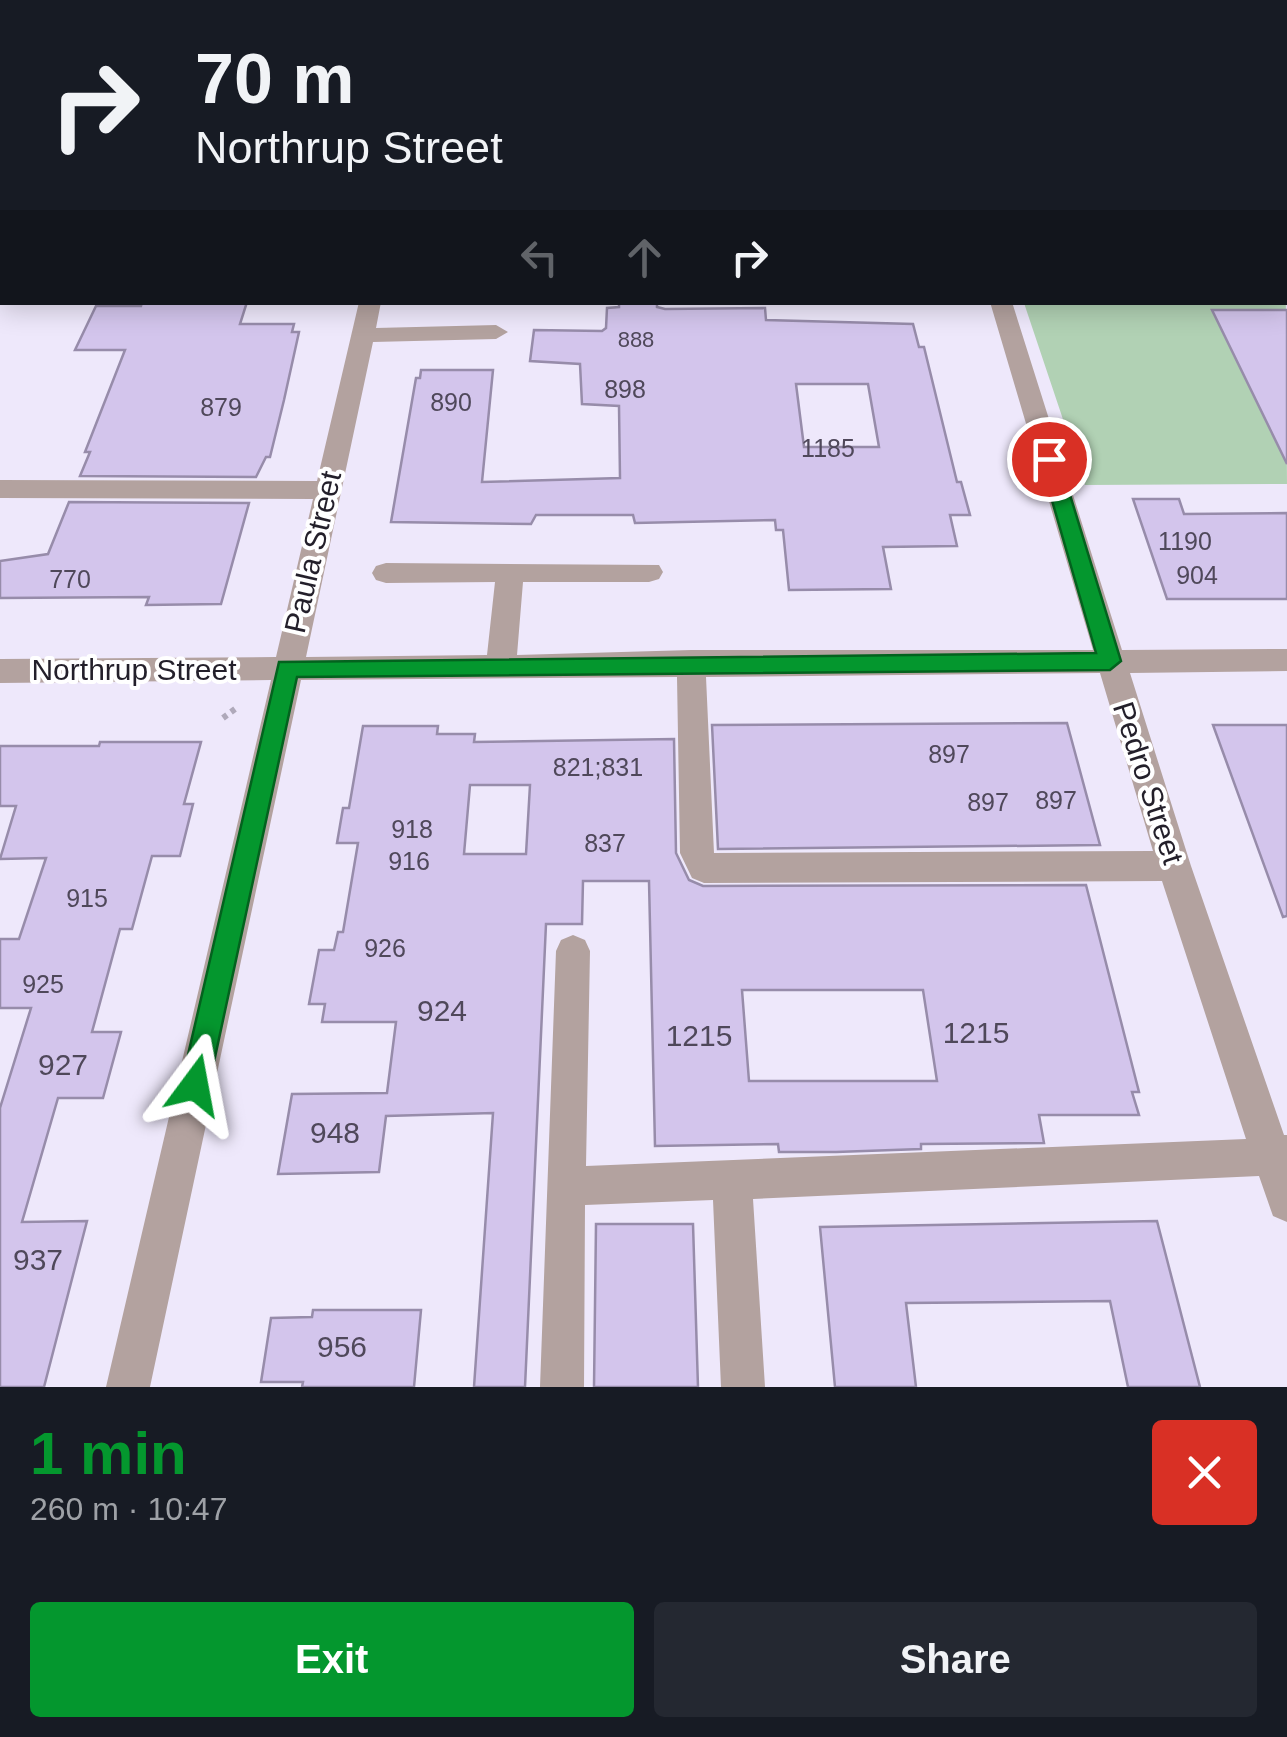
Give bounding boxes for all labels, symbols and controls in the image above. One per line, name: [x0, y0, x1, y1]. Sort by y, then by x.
icon: right: [30, 40, 160, 170]
text: 70 m: [195, 40, 355, 118]
text: Northrup Street: [195, 122, 503, 173]
icon: left: [512, 230, 567, 285]
icon: ahead: [617, 230, 672, 285]
icon: right: [722, 230, 777, 285]
house number: 888: [618, 327, 654, 352]
house number: 898: [604, 375, 646, 403]
house number: 890: [430, 388, 472, 416]
house number: 879: [200, 393, 242, 421]
pin: [1007, 417, 1092, 502]
icon: arrive: [1022, 432, 1077, 487]
house number: 1185: [801, 434, 855, 462]
street label: Paula Street: [278, 467, 347, 636]
house number: 1190: [1158, 527, 1212, 555]
house number: 904: [1176, 561, 1218, 589]
house number: 770: [49, 565, 91, 593]
street label: Northrup Street: [31, 653, 237, 686]
street label: Pedro Street: [1107, 698, 1190, 869]
house number: 897: [928, 740, 970, 768]
house number: 821;831: [553, 753, 643, 781]
house number: 897: [1035, 786, 1077, 814]
house number: 897: [967, 788, 1009, 816]
house number: 918: [391, 815, 433, 843]
house number: 837: [584, 829, 626, 857]
house number: 916: [388, 847, 430, 875]
house number: 915: [66, 884, 108, 912]
house number: 926: [364, 934, 406, 962]
house number: 925: [22, 970, 64, 998]
house number: 924: [417, 994, 467, 1027]
house number: 1215: [943, 1016, 1009, 1049]
house number: 1215: [666, 1019, 732, 1052]
position arrow: [143, 1033, 247, 1137]
house number: 927: [38, 1048, 88, 1081]
house number: 948: [310, 1116, 360, 1149]
house number: 937: [13, 1243, 63, 1276]
house number: 956: [317, 1330, 367, 1363]
text: 1 min: [30, 1420, 187, 1487]
button: close: [1152, 1420, 1257, 1525]
text: 260 m · 10:47: [30, 1491, 227, 1527]
button: Exit: [30, 1602, 634, 1717]
button: Share: [654, 1602, 1257, 1717]

